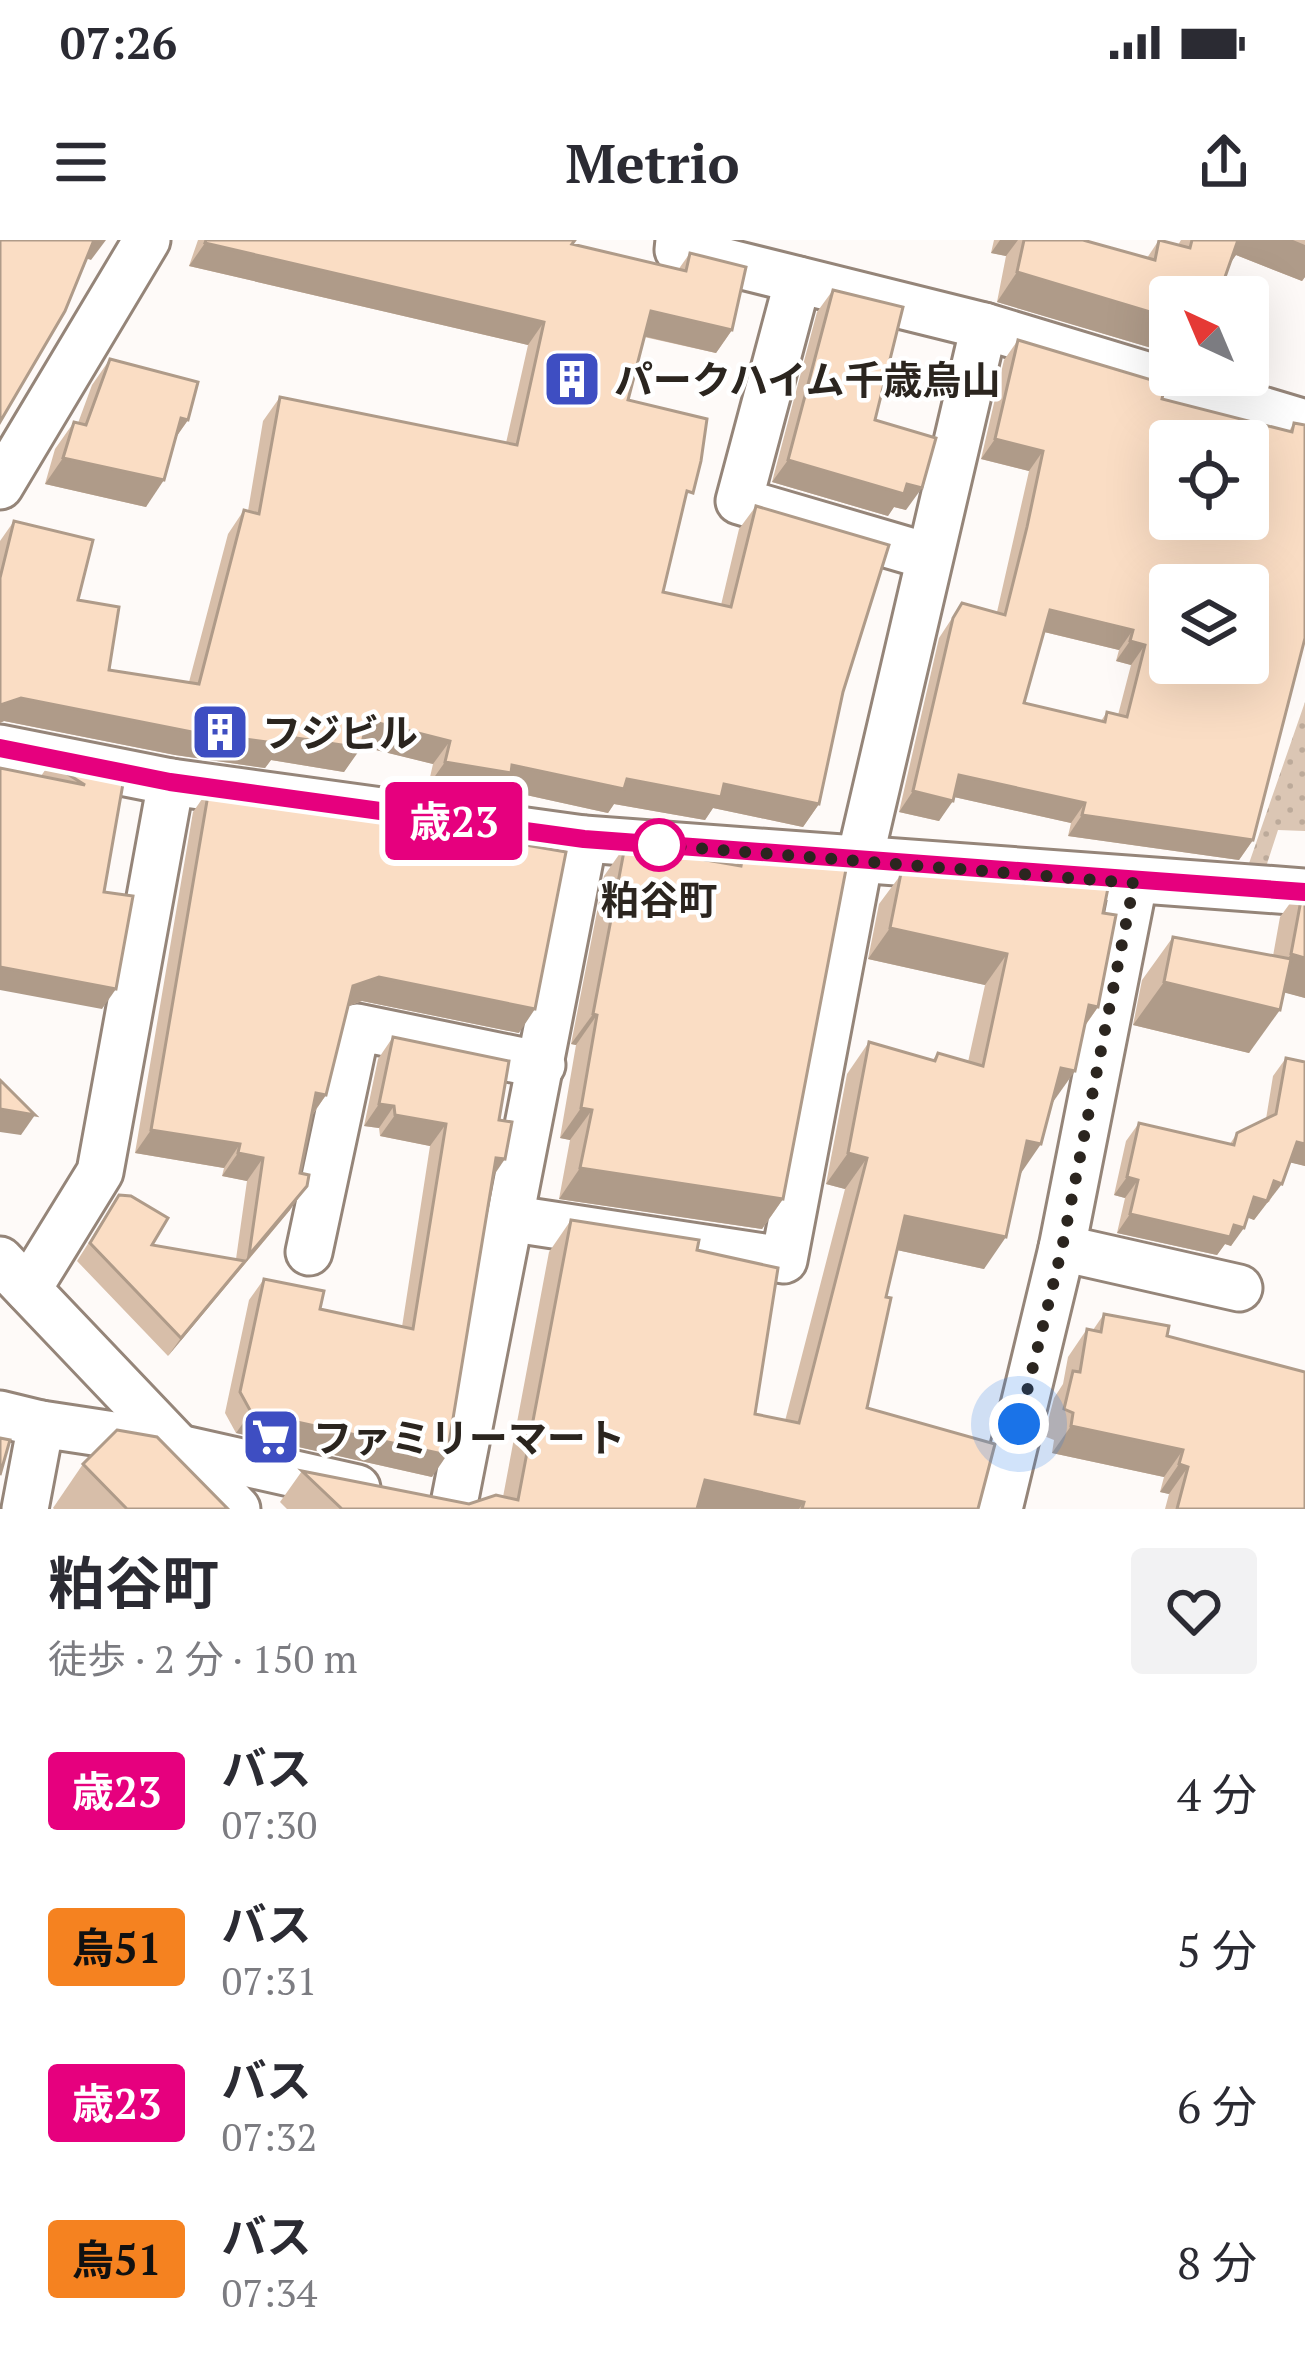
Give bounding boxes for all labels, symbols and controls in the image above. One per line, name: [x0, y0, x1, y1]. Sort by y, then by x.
text: 07:26: [60, 12, 177, 72]
text: Metrio: [565, 127, 740, 198]
icon: menu: [48, 129, 114, 195]
icon: share: [1191, 129, 1257, 195]
north arrow: [1149, 276, 1269, 396]
map controls: [1149, 276, 1269, 684]
building icon: パークハイム千歳烏山: [541, 348, 603, 410]
place label: パークハイム千歳烏山: [614, 353, 1001, 405]
button: locate: [1149, 420, 1269, 540]
button: layers: [1149, 564, 1269, 684]
building icon: フジビル: [189, 701, 251, 763]
place label: フジビル: [262, 706, 418, 758]
line badge: 歳23: [385, 782, 523, 860]
text: 歳23: [409, 793, 499, 849]
marker: 粕谷町: [634, 820, 684, 870]
place label: 粕谷町: [600, 873, 718, 925]
your location: [989, 1394, 1049, 1454]
supermarket icon: ファミリーマート: [240, 1406, 302, 1468]
place label: ファミリーマート: [313, 1411, 625, 1463]
text: 粕谷町: [48, 1545, 219, 1620]
button: heart: [1131, 1548, 1257, 1674]
text: 徒歩 · 2 分 · 150 m: [48, 1632, 357, 1684]
text: バス: [221, 1738, 311, 1798]
text: 歳23: [72, 1763, 161, 1819]
text: 4 分: [1177, 1764, 1257, 1824]
text: 07:30: [221, 1798, 317, 1850]
text: バス: [221, 1894, 311, 1954]
text: 烏51: [72, 1919, 161, 1975]
text: 5 分: [1177, 1920, 1257, 1980]
text: 07:31: [221, 1954, 317, 2006]
text: バス: [221, 2050, 311, 2110]
text: 歳23: [72, 2075, 161, 2131]
text: 6 分: [1177, 2076, 1257, 2136]
text: 07:32: [221, 2110, 317, 2162]
text: バス: [221, 2206, 311, 2266]
text: 烏51: [72, 2231, 161, 2287]
text: 8 分: [1177, 2232, 1257, 2292]
text: 07:34: [221, 2266, 317, 2318]

